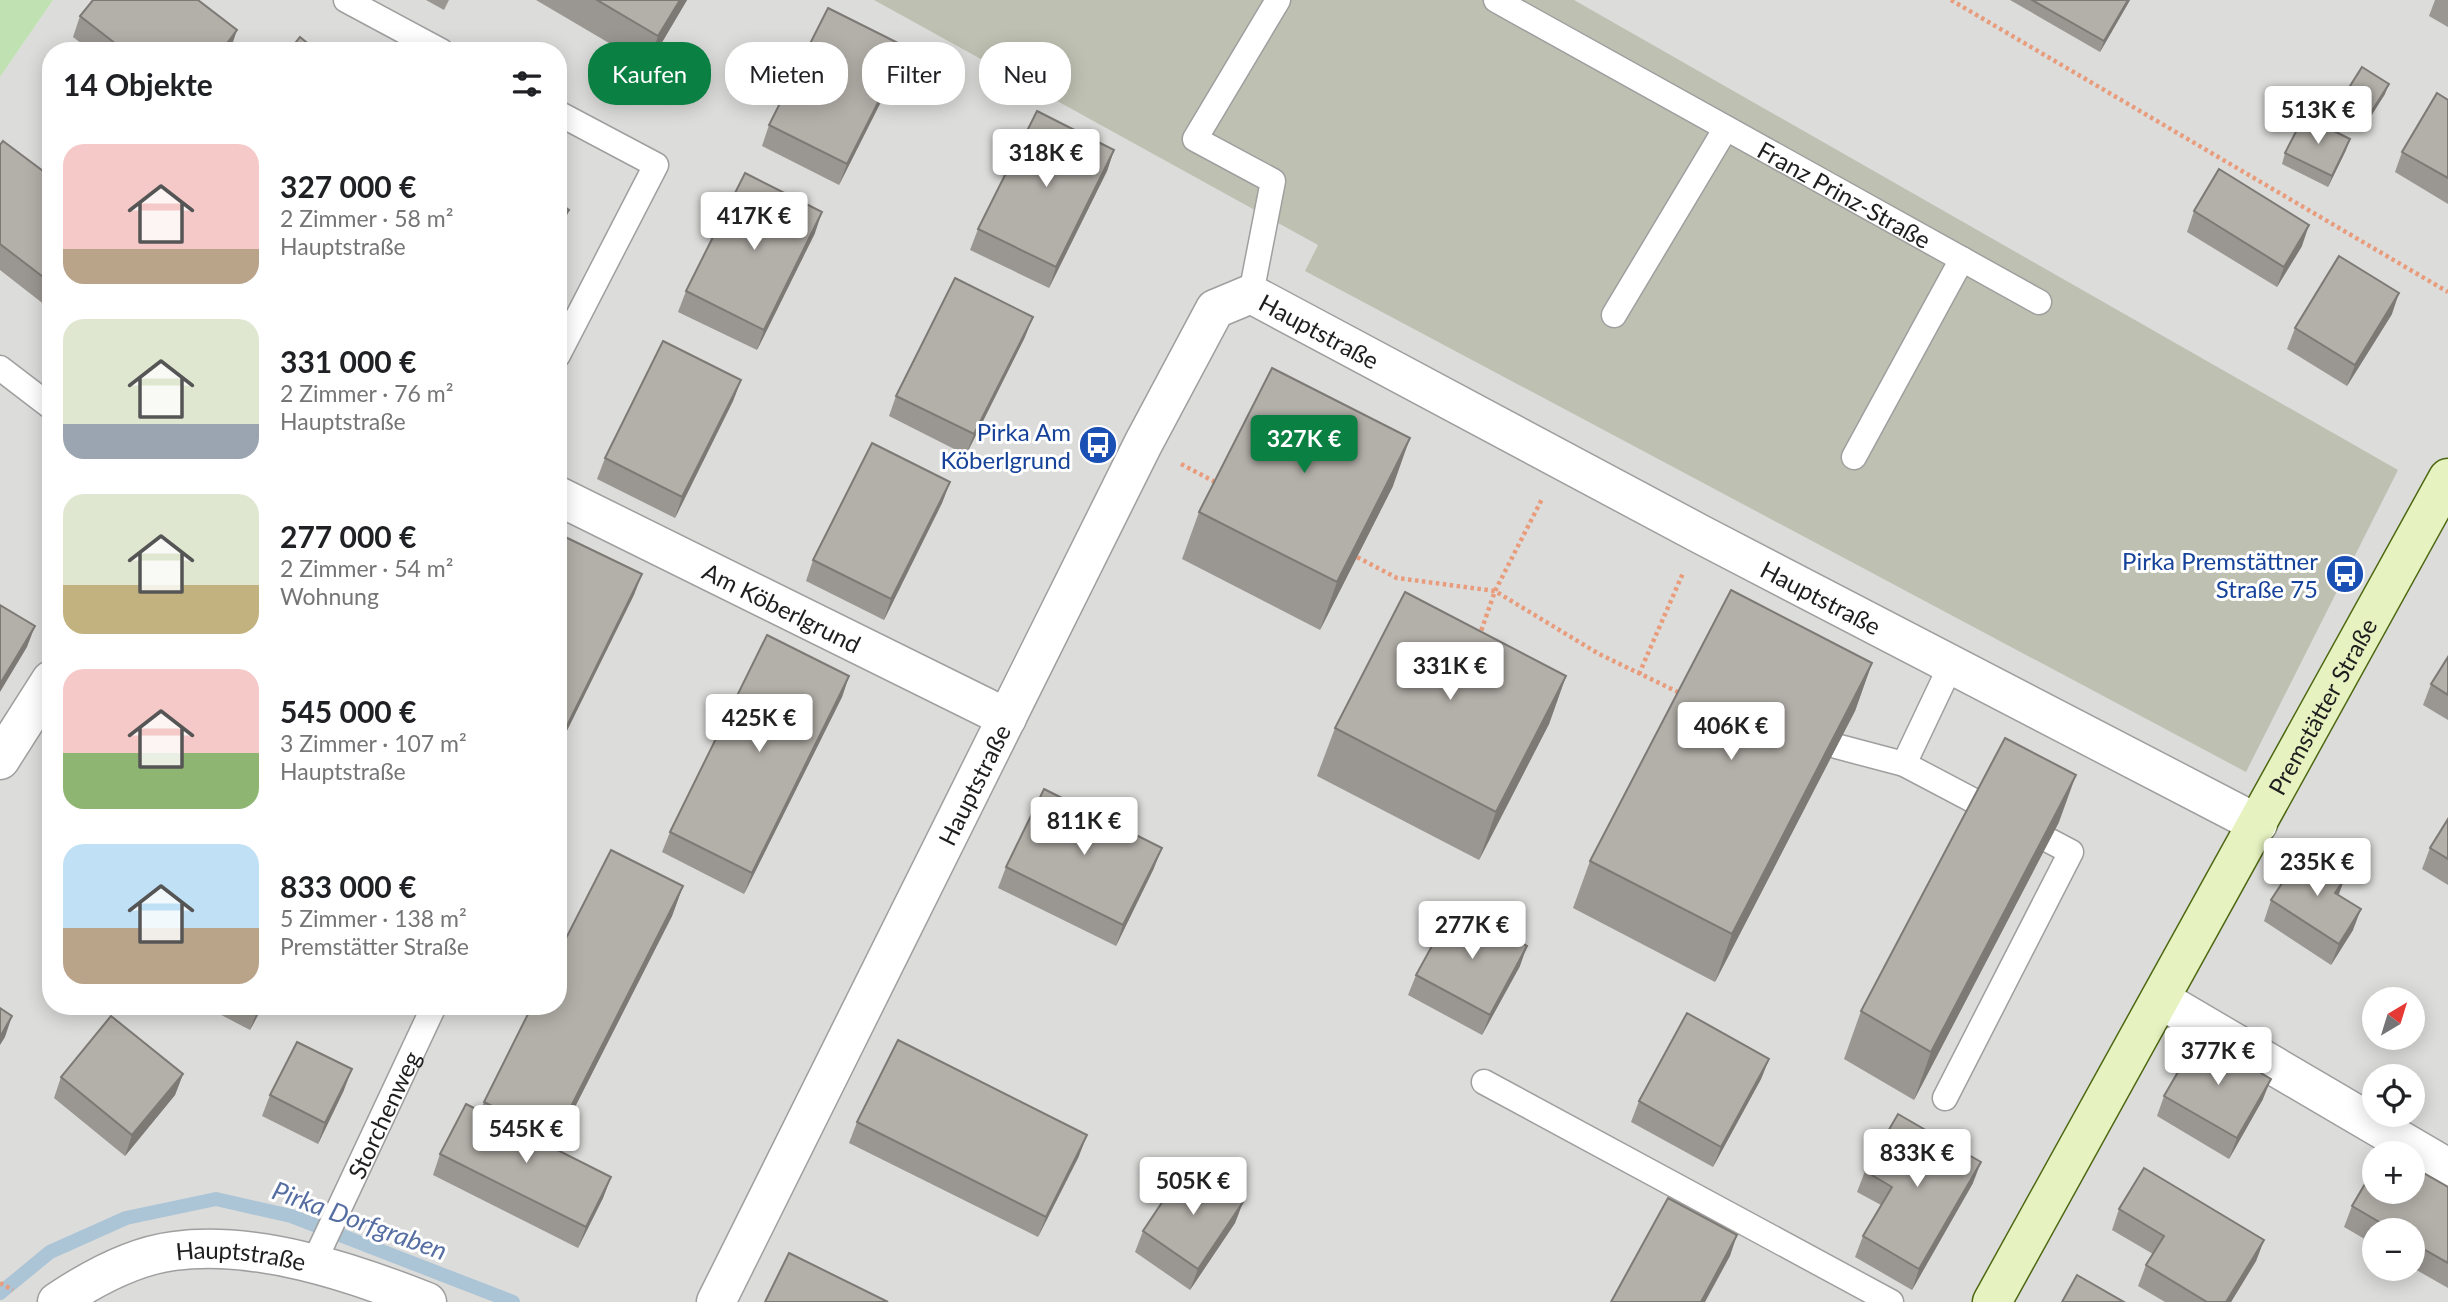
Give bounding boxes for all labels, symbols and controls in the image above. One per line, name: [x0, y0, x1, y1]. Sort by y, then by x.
chip: Kaufen: [588, 42, 711, 105]
chip: Mieten: [725, 42, 848, 105]
chip: Filter: [862, 42, 965, 105]
chip: Neu: [979, 42, 1071, 105]
icon: filters: [508, 65, 546, 103]
text: 14 Objekte: [63, 66, 213, 102]
pin: 513K €: [2261, 86, 2375, 146]
text: 513K €: [2281, 95, 2355, 123]
pin: 318K €: [989, 130, 1103, 189]
street label: Franz Prinz-Straße: [1753, 134, 1936, 254]
text: 318K €: [1009, 138, 1083, 166]
text: 327 000 €: [280, 168, 416, 204]
icon: home: [119, 172, 203, 256]
pin: 417K €: [697, 192, 811, 252]
text: 417K €: [717, 201, 791, 229]
text: 2 Zimmer · 58 m²: [280, 204, 453, 232]
text: Hauptstraße: [280, 232, 406, 260]
street label: Hauptstraße: [1255, 287, 1384, 374]
text: 331 000 €: [280, 343, 416, 379]
icon: home: [119, 347, 203, 431]
text: 2 Zimmer · 76 m²: [280, 379, 453, 407]
text: Hauptstraße: [280, 407, 406, 435]
pin: 327K €: [1247, 416, 1361, 475]
place label: Pirka Am Köberlgrund: [940, 417, 1071, 474]
bus stop icon: Pirka Am Köberlgrund: [1077, 424, 1119, 466]
text: 327K €: [1267, 424, 1341, 452]
text: 277 000 €: [280, 518, 416, 554]
icon: home: [119, 522, 203, 606]
place label: Pirka Premstättner Straße 75: [2122, 546, 2318, 603]
bus stop icon: Pirka Premstättner Straße 75: [2324, 553, 2366, 595]
text: 2 Zimmer · 54 m²: [280, 554, 453, 582]
street label: Hauptstraße: [1756, 554, 1886, 640]
street label: Am Köberlgrund: [698, 556, 866, 658]
text: Wohnung: [280, 582, 379, 610]
street label: Premstätter Straße: [2261, 613, 2382, 799]
pin: 331K €: [1393, 642, 1507, 702]
text: 331K €: [1413, 651, 1487, 679]
text: 545 000 €: [280, 693, 416, 729]
pin: 425K €: [702, 694, 816, 754]
icon: home: [119, 697, 203, 781]
pin: 406K €: [1674, 702, 1788, 762]
text: 425K €: [722, 703, 796, 731]
text: 406K €: [1694, 711, 1768, 739]
street label: Hauptstraße: [931, 719, 1016, 850]
text: 3 Zimmer · 107 m²: [280, 729, 467, 757]
text: Hauptstraße: [280, 757, 406, 785]
pin: 811K €: [1027, 798, 1141, 857]
text: 811K €: [1047, 806, 1121, 834]
pin: 235K €: [2260, 838, 2374, 898]
text: 235K €: [2280, 847, 2354, 875]
text: 833 000 €: [280, 868, 416, 904]
icon: home: [119, 872, 203, 956]
pin: 277K €: [1415, 902, 1529, 961]
text: 5 Zimmer · 138 m²: [280, 904, 467, 932]
text: 277K €: [1435, 910, 1509, 938]
text: Premstätter Straße: [280, 932, 469, 960]
north arrow: [2362, 987, 2426, 1050]
map controls: [2362, 987, 2425, 1281]
pin: 377K €: [2161, 1028, 2275, 1087]
text: 377K €: [2181, 1036, 2255, 1064]
street label: Storchenweg: [341, 1046, 426, 1183]
button: locate: [2362, 1064, 2425, 1127]
pin: 545K €: [469, 1106, 583, 1165]
text: 545K €: [489, 1114, 563, 1142]
pin: 833K €: [1860, 1130, 1974, 1189]
text: 833K €: [1880, 1138, 1954, 1166]
button: +: [2362, 1141, 2425, 1204]
pin: 505K €: [1136, 1158, 1250, 1217]
text: 505K €: [1156, 1166, 1230, 1194]
water label: Pirka Dorfgraben: [268, 1174, 452, 1266]
button: −: [2362, 1218, 2425, 1281]
street label: Hauptstraße: [174, 1234, 309, 1276]

